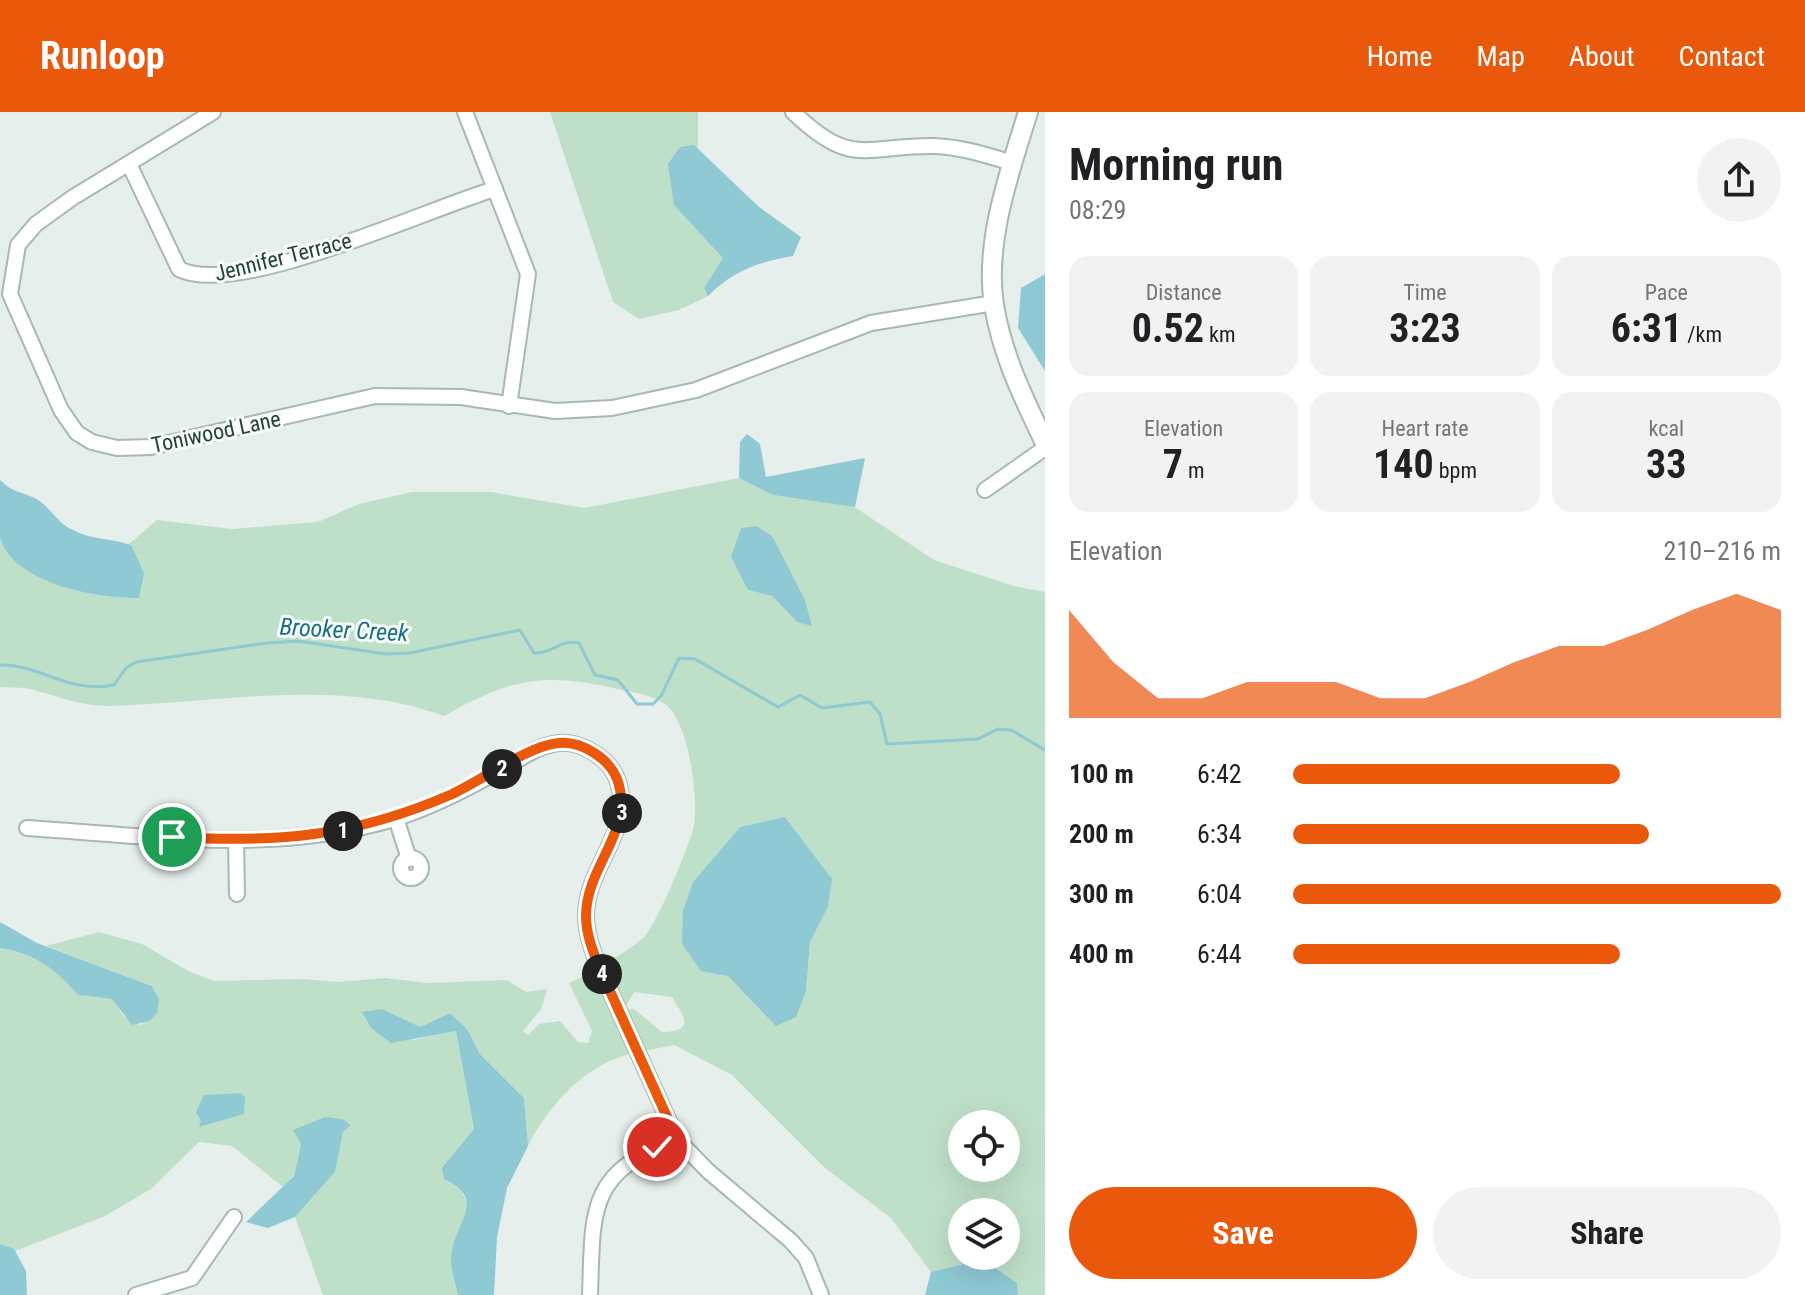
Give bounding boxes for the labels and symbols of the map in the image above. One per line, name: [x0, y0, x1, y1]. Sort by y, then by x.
street label: Jennifer Terrace: [212, 228, 354, 286]
street label: Toniwood Lane: [149, 406, 283, 458]
water label: Brooker Creek: [279, 613, 410, 647]
pin: 2: [482, 749, 522, 789]
pin: 3: [602, 793, 642, 833]
pin: [138, 803, 206, 871]
pin: 1: [323, 811, 363, 851]
pin: 4: [582, 954, 622, 994]
pin: [623, 1113, 691, 1181]

